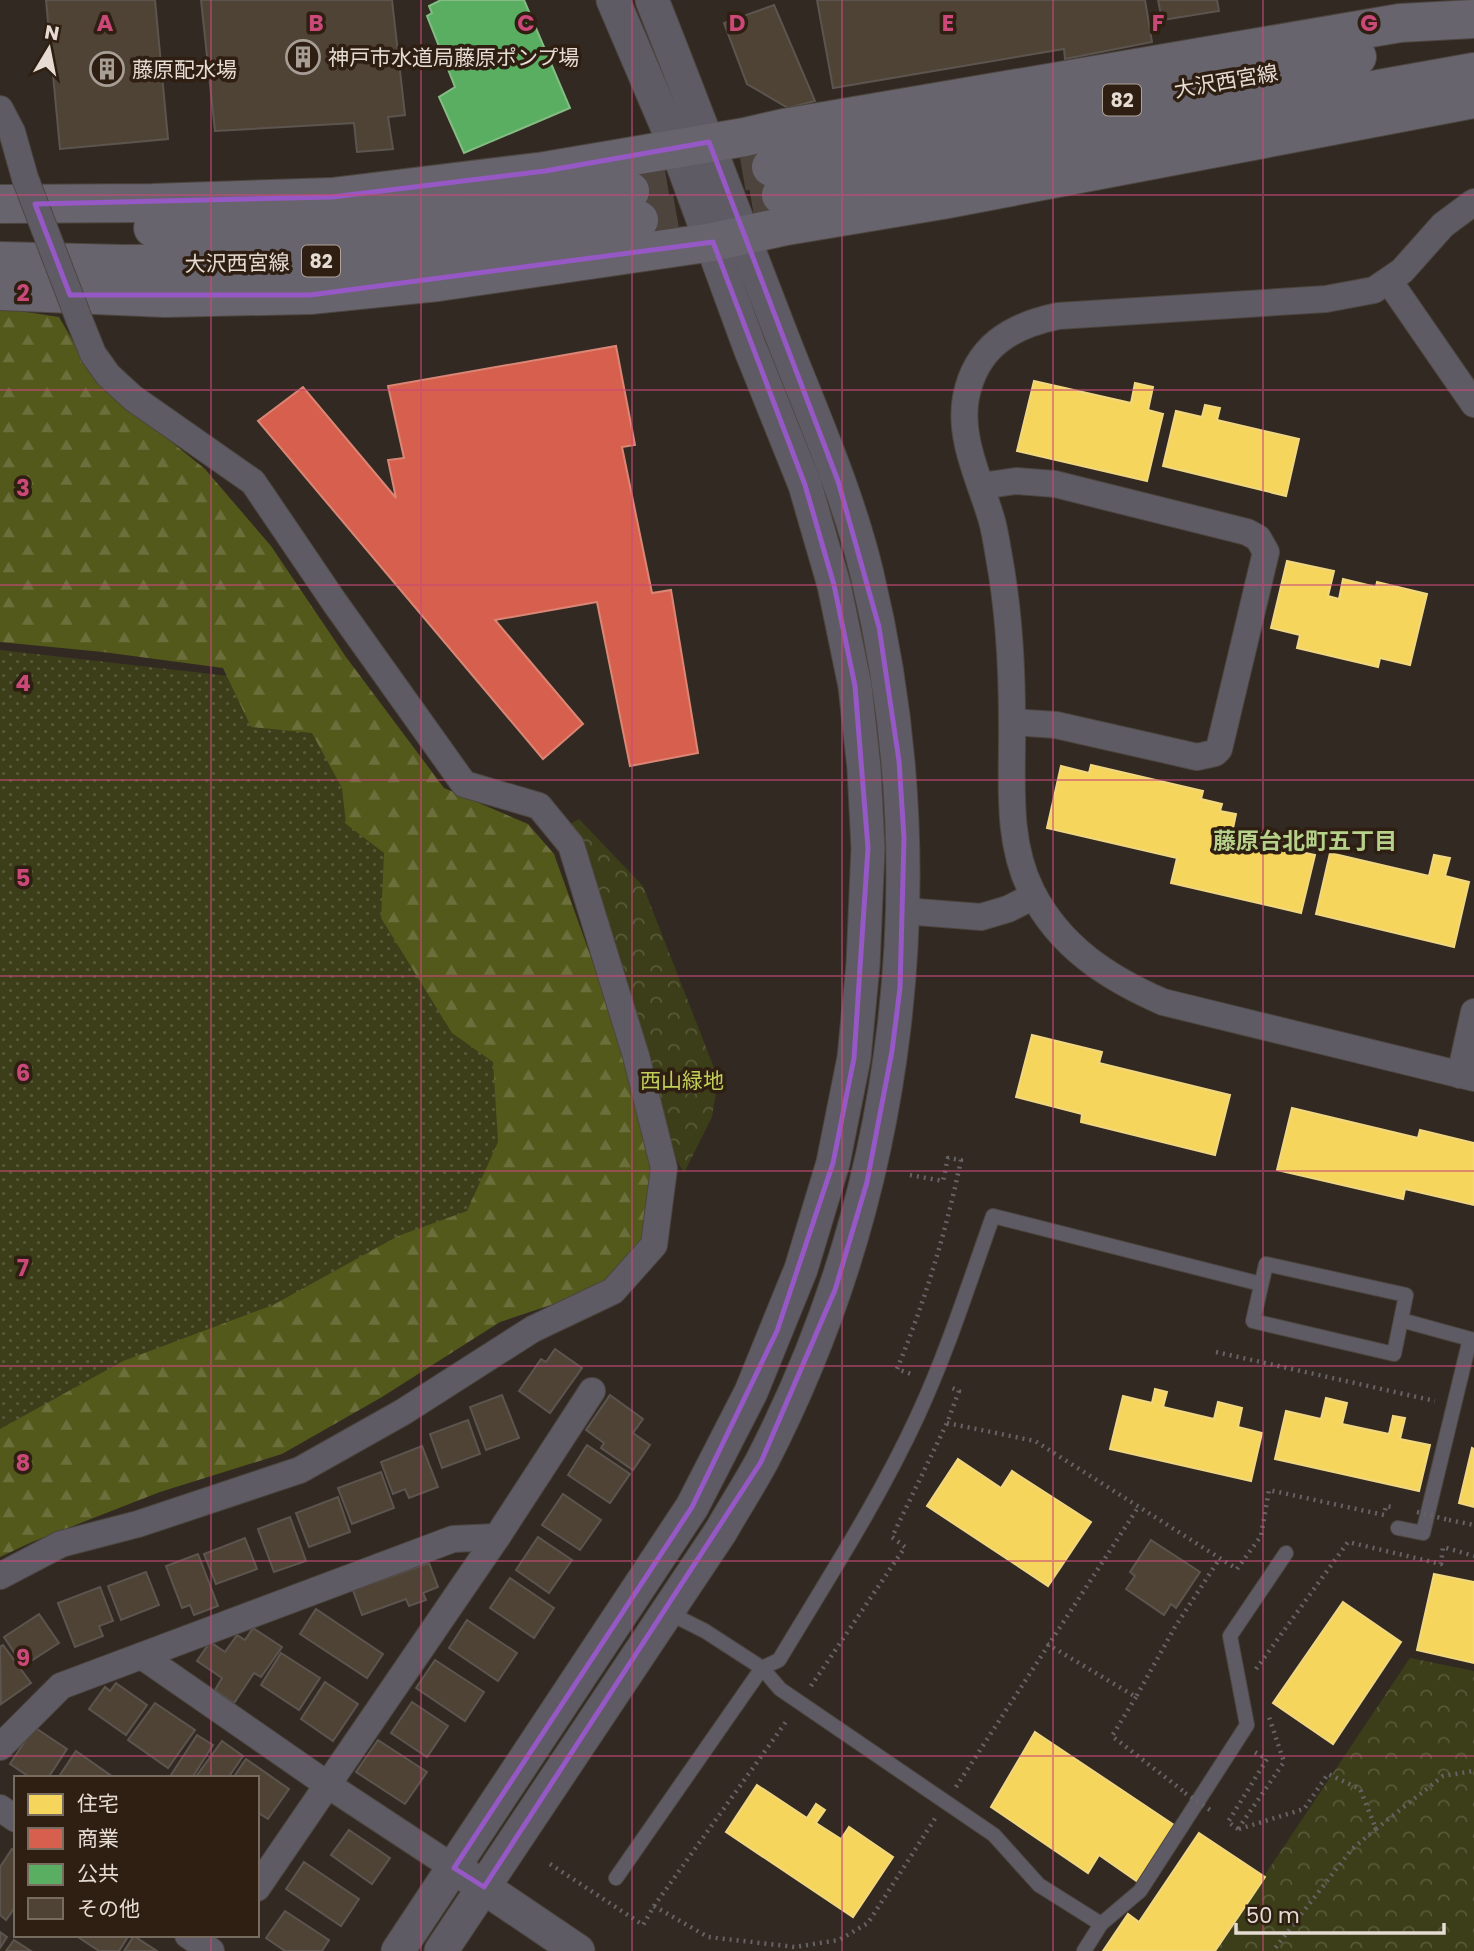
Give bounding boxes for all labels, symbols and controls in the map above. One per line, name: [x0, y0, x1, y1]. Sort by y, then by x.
text: A: [97, 7, 114, 39]
text: B: [308, 7, 324, 39]
text: C: [517, 7, 535, 39]
text: D: [729, 7, 745, 39]
text: E: [942, 7, 954, 39]
text: F: [1152, 7, 1164, 39]
text: G: [1360, 7, 1378, 39]
north arrow: [14, 14, 84, 84]
text: N: [42, 18, 61, 47]
building icon: 神戸市水道局藤原ポンプ場: [284, 38, 322, 76]
place label: 神戸市水道局藤原ポンプ場: [328, 43, 579, 72]
building icon: 藤原配水場: [88, 50, 126, 88]
place label: 藤原配水場: [132, 55, 237, 84]
street label: 大沢西宮線: [1172, 58, 1280, 104]
road number: 82: [1103, 85, 1141, 116]
road number: 82: [302, 246, 340, 276]
street label: 大沢西宮線: [184, 248, 290, 278]
text: 2: [16, 277, 30, 309]
text: 3: [16, 472, 30, 504]
text: 4: [15, 667, 31, 699]
district label: 藤原台北町五丁目: [1213, 825, 1397, 857]
text: 5: [16, 862, 30, 894]
text: 6: [16, 1057, 30, 1089]
park label: 西山緑地: [640, 1066, 724, 1095]
text: 7: [17, 1252, 29, 1284]
text: 8: [16, 1447, 30, 1479]
text: 9: [16, 1642, 30, 1674]
legend: [14, 1776, 259, 1937]
text: 住宅: [77, 1789, 119, 1818]
text: 商業: [77, 1824, 119, 1853]
text: 公共: [77, 1859, 119, 1888]
scale bar: [1236, 1892, 1444, 1936]
text: その他: [77, 1894, 140, 1923]
text: 50 m: [1246, 1901, 1300, 1930]

